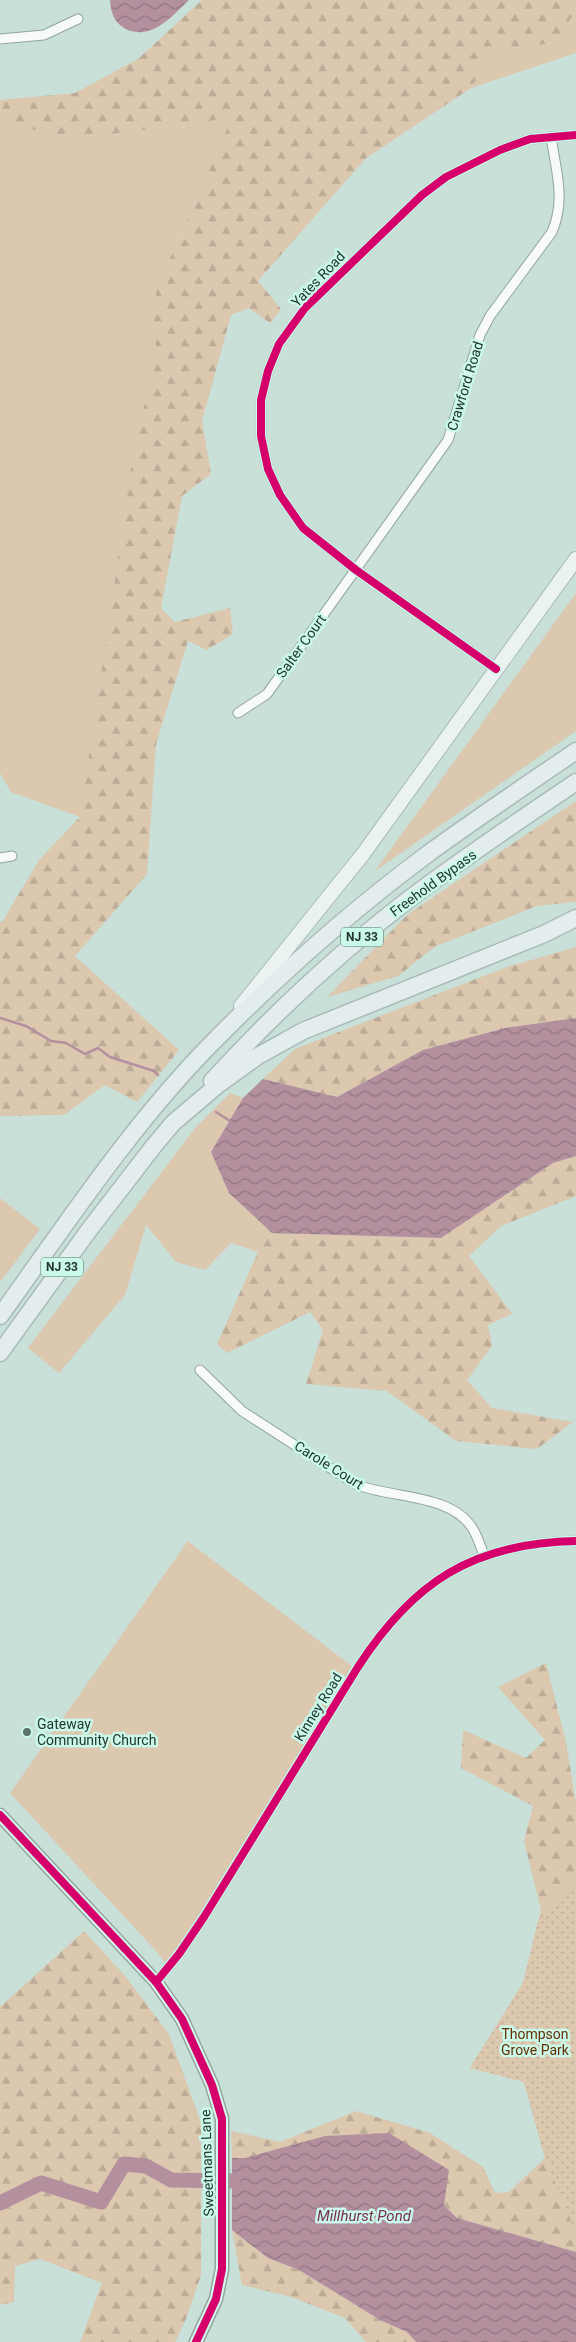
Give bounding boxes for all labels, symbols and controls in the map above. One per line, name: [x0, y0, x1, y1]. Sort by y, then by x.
street label: Yates Road: [288, 248, 348, 310]
street label: Crawford Road: [444, 339, 486, 433]
street label: Salter Court: [273, 611, 329, 681]
street label: Freehold Bypass: [387, 846, 479, 920]
road number: NJ 33: [341, 928, 383, 946]
road number: NJ 33: [41, 1258, 83, 1276]
street label: Carole Court: [292, 1438, 367, 1493]
street label: Kinney Road: [291, 1670, 345, 1744]
place label: Gateway Community Church: [37, 1716, 156, 1748]
marker: Gateway Community Church: [21, 1726, 33, 1738]
park label: Thompson Grove Park: [501, 2026, 570, 2058]
street label: Sweetmans Lane: [197, 2109, 217, 2217]
water label: Millhurst Pond: [317, 2207, 412, 2225]

